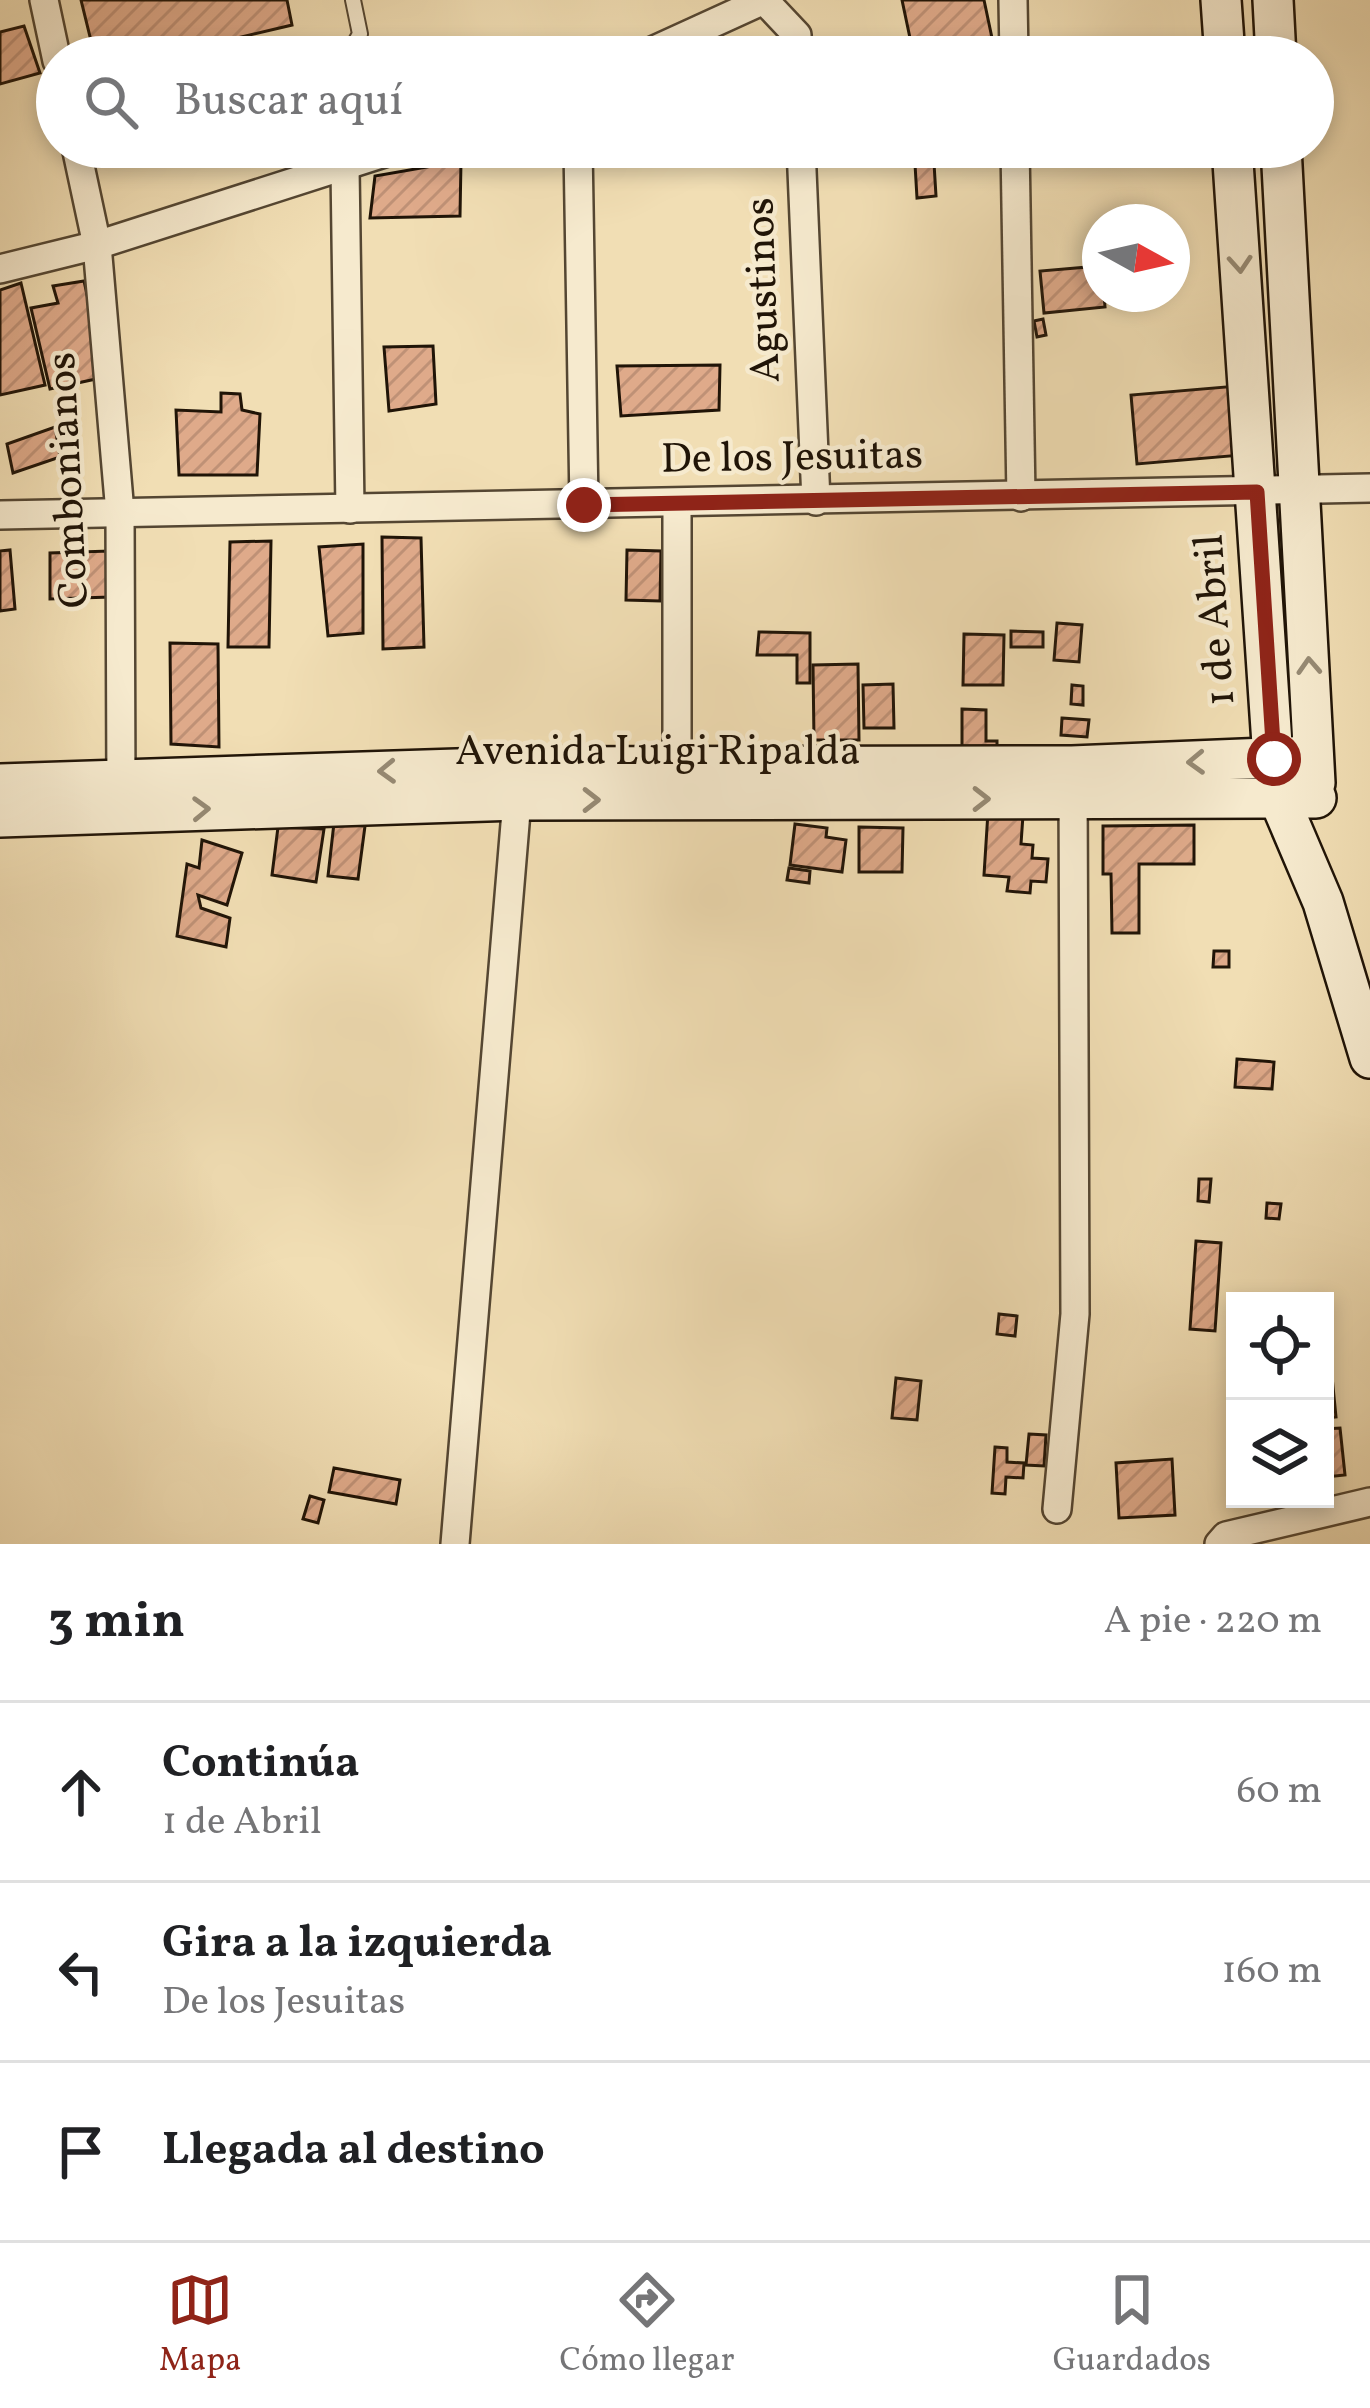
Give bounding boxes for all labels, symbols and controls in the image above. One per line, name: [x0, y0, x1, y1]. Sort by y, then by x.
search box: [36, 36, 1334, 168]
icon: search: [78, 69, 144, 135]
text: Buscar aquí: [174, 71, 403, 134]
street label: Agustinos: [732, 196, 798, 384]
north arrow: [1082, 204, 1190, 312]
one-way arrow: [1227, 255, 1253, 274]
street label: Combonianos: [34, 350, 106, 610]
street label: De los Jesuitas: [661, 427, 923, 491]
route end: [557, 478, 611, 532]
street label: 1 de Abril: [1182, 532, 1252, 708]
one-way arrow: [1296, 656, 1322, 675]
street label: Avenida Luigi Ripalda: [455, 724, 861, 783]
route start: [1247, 732, 1301, 786]
one-way arrow: [1186, 748, 1205, 774]
one-way arrow: [377, 758, 396, 784]
one-way arrow: [973, 786, 991, 812]
one-way arrow: [583, 787, 601, 813]
one-way arrow: [192, 797, 211, 823]
map controls: [1226, 1292, 1334, 1508]
button: locate: [1226, 1292, 1334, 1400]
button: layers: [1226, 1400, 1334, 1508]
text: 3 min: [48, 1587, 185, 1658]
text: A pie · 220 m: [1104, 1595, 1322, 1649]
text: Continúa: [162, 1733, 360, 1796]
icon: ahead: [48, 1759, 114, 1825]
text: 60 m: [1237, 1765, 1322, 1819]
text: 1 de Abril: [162, 1796, 322, 1850]
text: Gira a la izquierda: [162, 1913, 552, 1976]
icon: left: [48, 1939, 114, 2005]
text: 160 m: [1221, 1945, 1322, 1999]
text: De los Jesuitas: [162, 1976, 405, 2030]
icon: arrive: [48, 2119, 114, 2185]
text: Llegada al destino: [162, 2120, 545, 2183]
tab: Mapa: [159, 2267, 242, 2385]
tab: Cómo llegar: [560, 2267, 735, 2385]
tab: Guardados: [1053, 2267, 1211, 2385]

